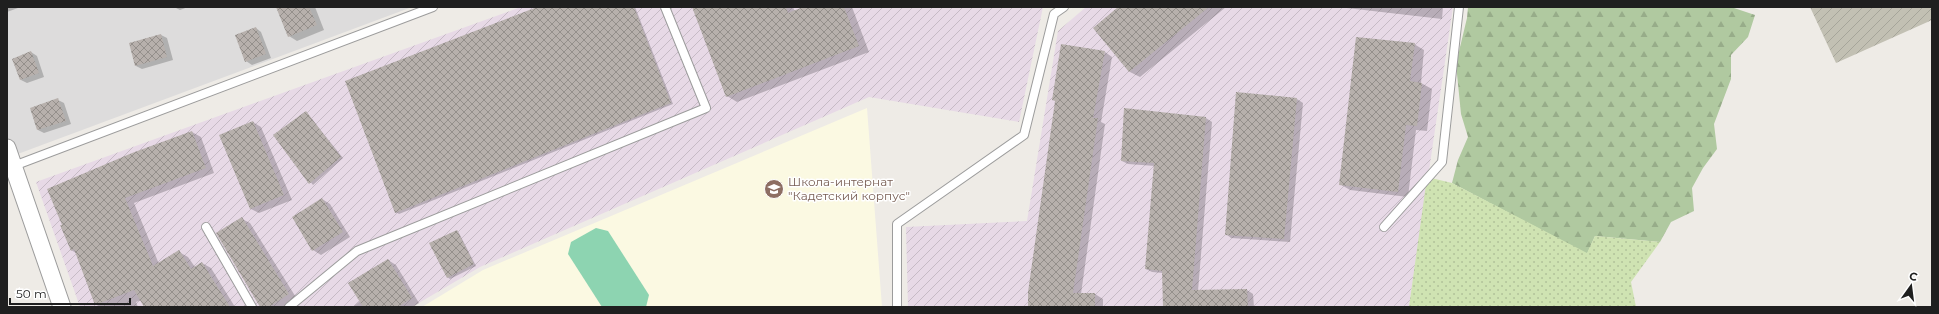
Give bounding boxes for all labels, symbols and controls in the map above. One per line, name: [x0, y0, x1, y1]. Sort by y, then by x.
place label: Школа-интернат "Кадетский корпус": [788, 174, 910, 203]
school or university icon: Школа-интернат "Кадетский корпус": [763, 178, 785, 200]
north arrow: [1891, 266, 1931, 306]
text: С: [1908, 269, 1919, 284]
scale bar: [10, 280, 130, 306]
text: 50 m: [16, 286, 47, 301]

